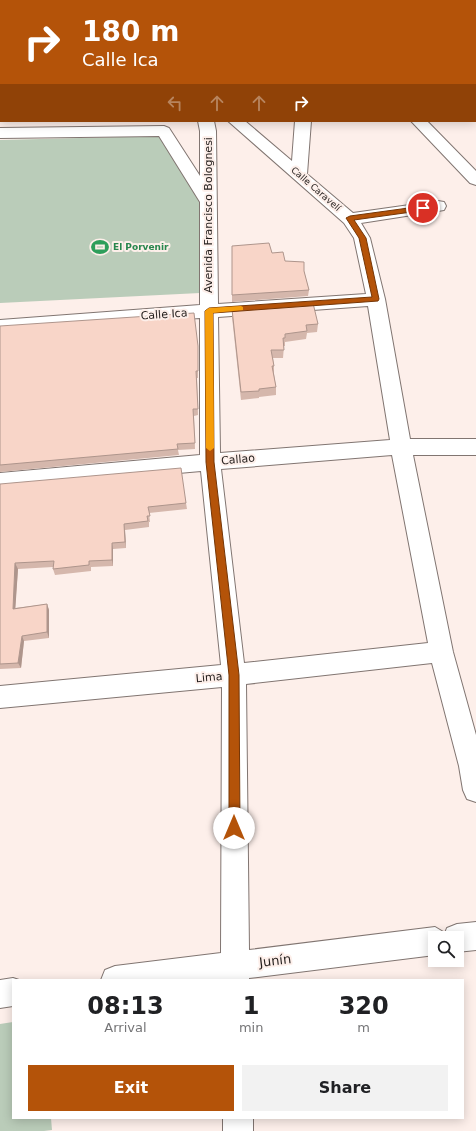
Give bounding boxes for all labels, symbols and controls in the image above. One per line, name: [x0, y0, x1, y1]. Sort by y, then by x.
text: 180 m: [82, 15, 179, 48]
icon: right: [16, 16, 68, 68]
text: Calle Ica: [82, 49, 159, 70]
icon: left: [164, 92, 186, 114]
icon: ahead: [206, 92, 228, 114]
icon: ahead: [248, 92, 270, 114]
icon: right: [290, 92, 312, 114]
street label: Avenida Francisco Bolognesi: [202, 137, 215, 293]
street label: Calle Caravelí: [289, 165, 343, 213]
pin: [406, 191, 440, 225]
icon: arrive: [412, 197, 434, 219]
sports icon: El Porvenir: [90, 237, 110, 257]
place label: El Porvenir: [113, 242, 169, 252]
street label: Calle Ica: [140, 306, 188, 323]
street label: Callao: [221, 452, 256, 467]
street label: Lima: [195, 670, 223, 685]
position arrow: [213, 807, 255, 849]
map controls: [428, 931, 464, 967]
button: search: [428, 931, 464, 967]
street label: Junín: [257, 951, 292, 970]
text: 08:13: [87, 992, 164, 1020]
text: 1: [243, 992, 259, 1020]
text: 320: [339, 992, 389, 1020]
text: Arrival: [104, 1020, 147, 1035]
text: min: [239, 1020, 263, 1035]
text: m: [357, 1020, 370, 1035]
button: Exit: [28, 1065, 234, 1111]
button: Share: [242, 1065, 448, 1111]

